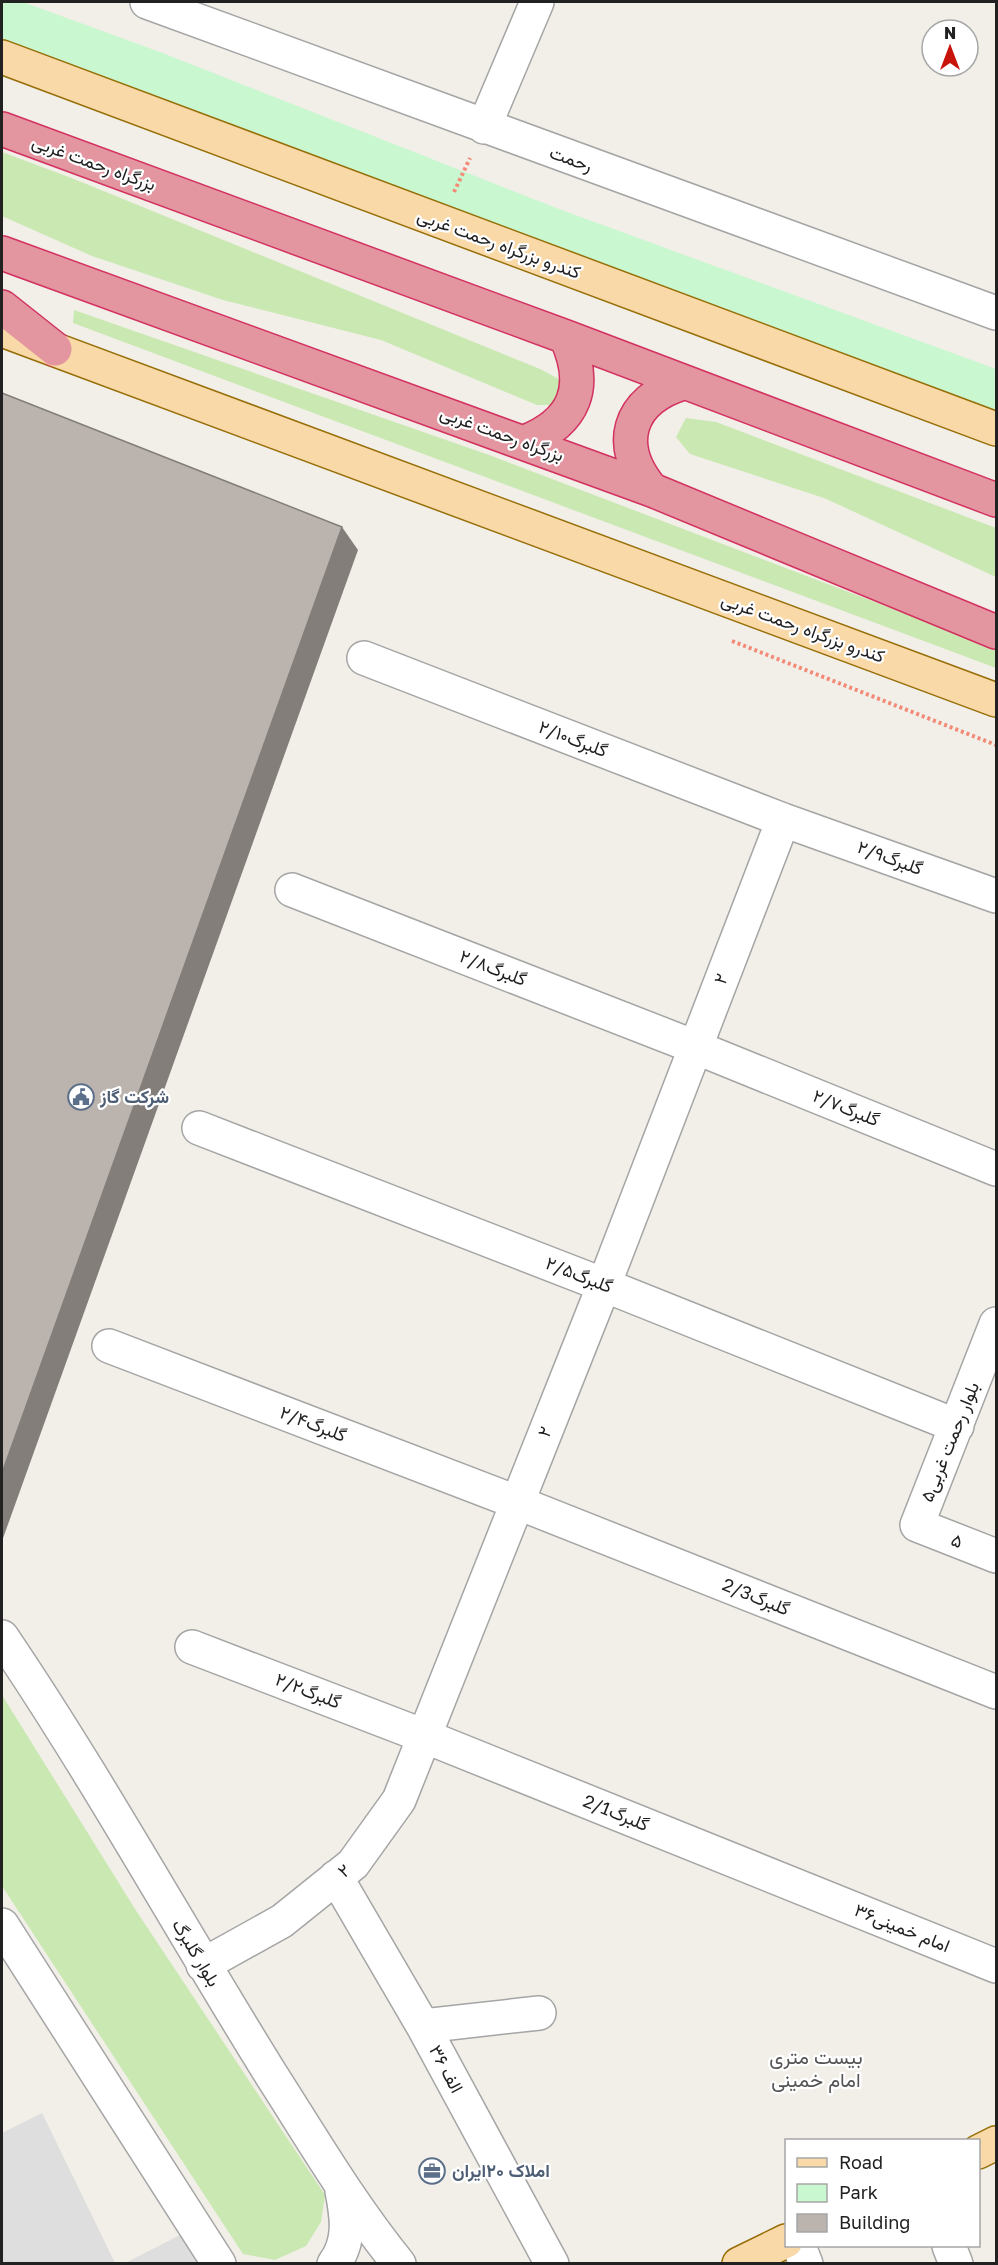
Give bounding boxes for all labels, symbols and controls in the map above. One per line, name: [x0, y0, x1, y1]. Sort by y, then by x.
north arrow: [920, 18, 980, 78]
text: N: [944, 23, 956, 43]
street label: بزرگراه رحمت غربی: [29, 129, 159, 196]
street label: رحمت: [547, 140, 596, 177]
street label: کندرو بزرگراه رحمت غربی: [414, 203, 584, 284]
street label: بزرگراه رحمت غربی: [437, 400, 567, 467]
street label: کندرو بزرگراه رحمت غربی: [718, 587, 888, 668]
street label: گلبرگ۲/۱۰: [536, 715, 611, 762]
street label: گلبرگ۲/۹: [854, 835, 926, 880]
street label: گلبرگ۲/۸: [457, 944, 530, 991]
street label: ۲: [708, 970, 732, 987]
public building icon: شرکت گاز: [66, 1082, 96, 1112]
street label: گلبرگ۲/۷: [810, 1084, 883, 1131]
place label: شرکت گاز: [99, 1085, 169, 1108]
street label: گلبرگ۲/۵: [543, 1251, 616, 1298]
street label: بلوار رحمت غربی۵: [915, 1378, 984, 1505]
street label: گلبرگ۲/۴: [277, 1400, 350, 1447]
street label: ۲: [532, 1423, 556, 1440]
street label: ۵: [948, 1528, 966, 1552]
street label: 2/3گلبرگ: [719, 1573, 793, 1620]
street label: گلبرگ۲/۲: [272, 1668, 344, 1714]
street label: 2/1گلبرگ: [580, 1789, 652, 1836]
street label: ۲: [333, 1859, 354, 1882]
street label: امام خمینی۳۶: [851, 1898, 953, 1958]
street label: بلوار گلبرگ: [167, 1915, 226, 1991]
street label: ۳۶ الف: [425, 2041, 469, 2096]
district label: بیست متری امام خمینی: [769, 2044, 863, 2093]
legend: [785, 2139, 980, 2247]
text: Road: [839, 2151, 883, 2173]
office icon: املاک ۲۰ایران: [417, 2156, 447, 2186]
place label: املاک ۲۰ایران: [452, 2159, 550, 2182]
text: Park: [839, 2181, 878, 2203]
text: Building: [839, 2211, 910, 2233]

